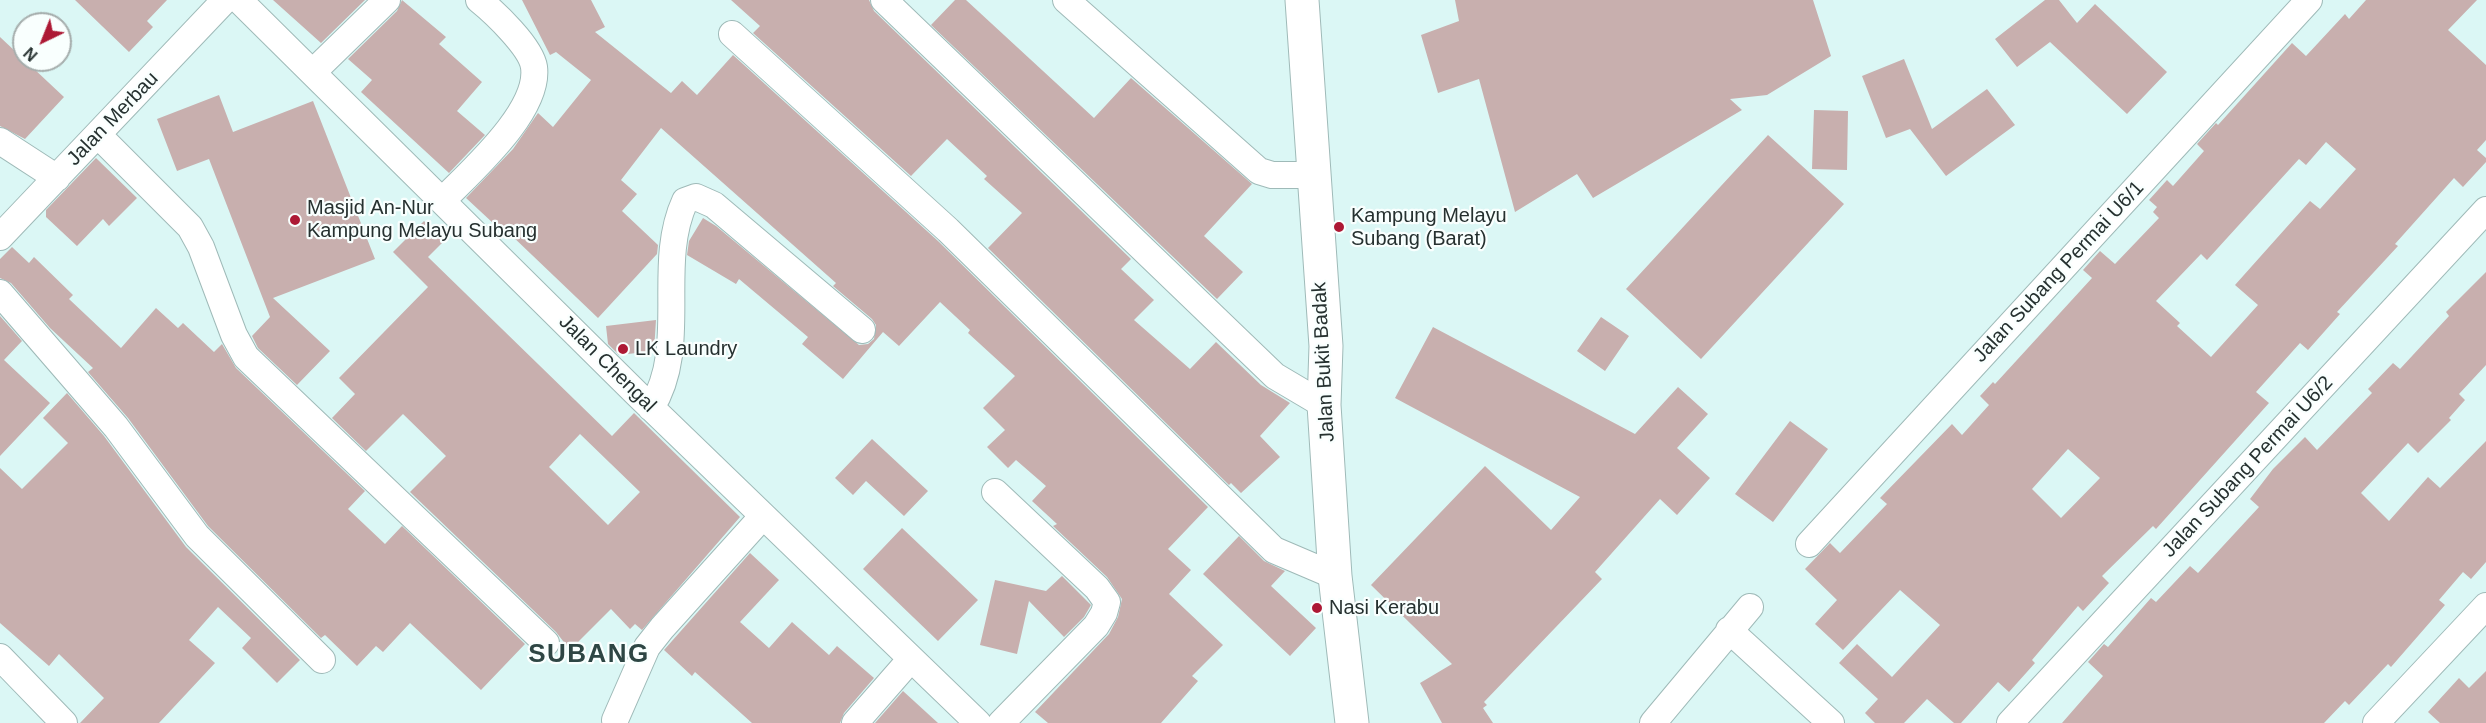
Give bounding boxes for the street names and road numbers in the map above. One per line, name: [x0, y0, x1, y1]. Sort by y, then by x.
street label: Jalan Merbau: [62, 67, 164, 171]
street label: Jalan Subang Permai U6/1: [1969, 176, 2149, 368]
street label: Jalan Bukit Badak: [1308, 281, 1340, 443]
street label: Jalan Chengal: [553, 310, 661, 418]
street label: Jalan Subang Permai U6/2: [2158, 371, 2338, 563]

